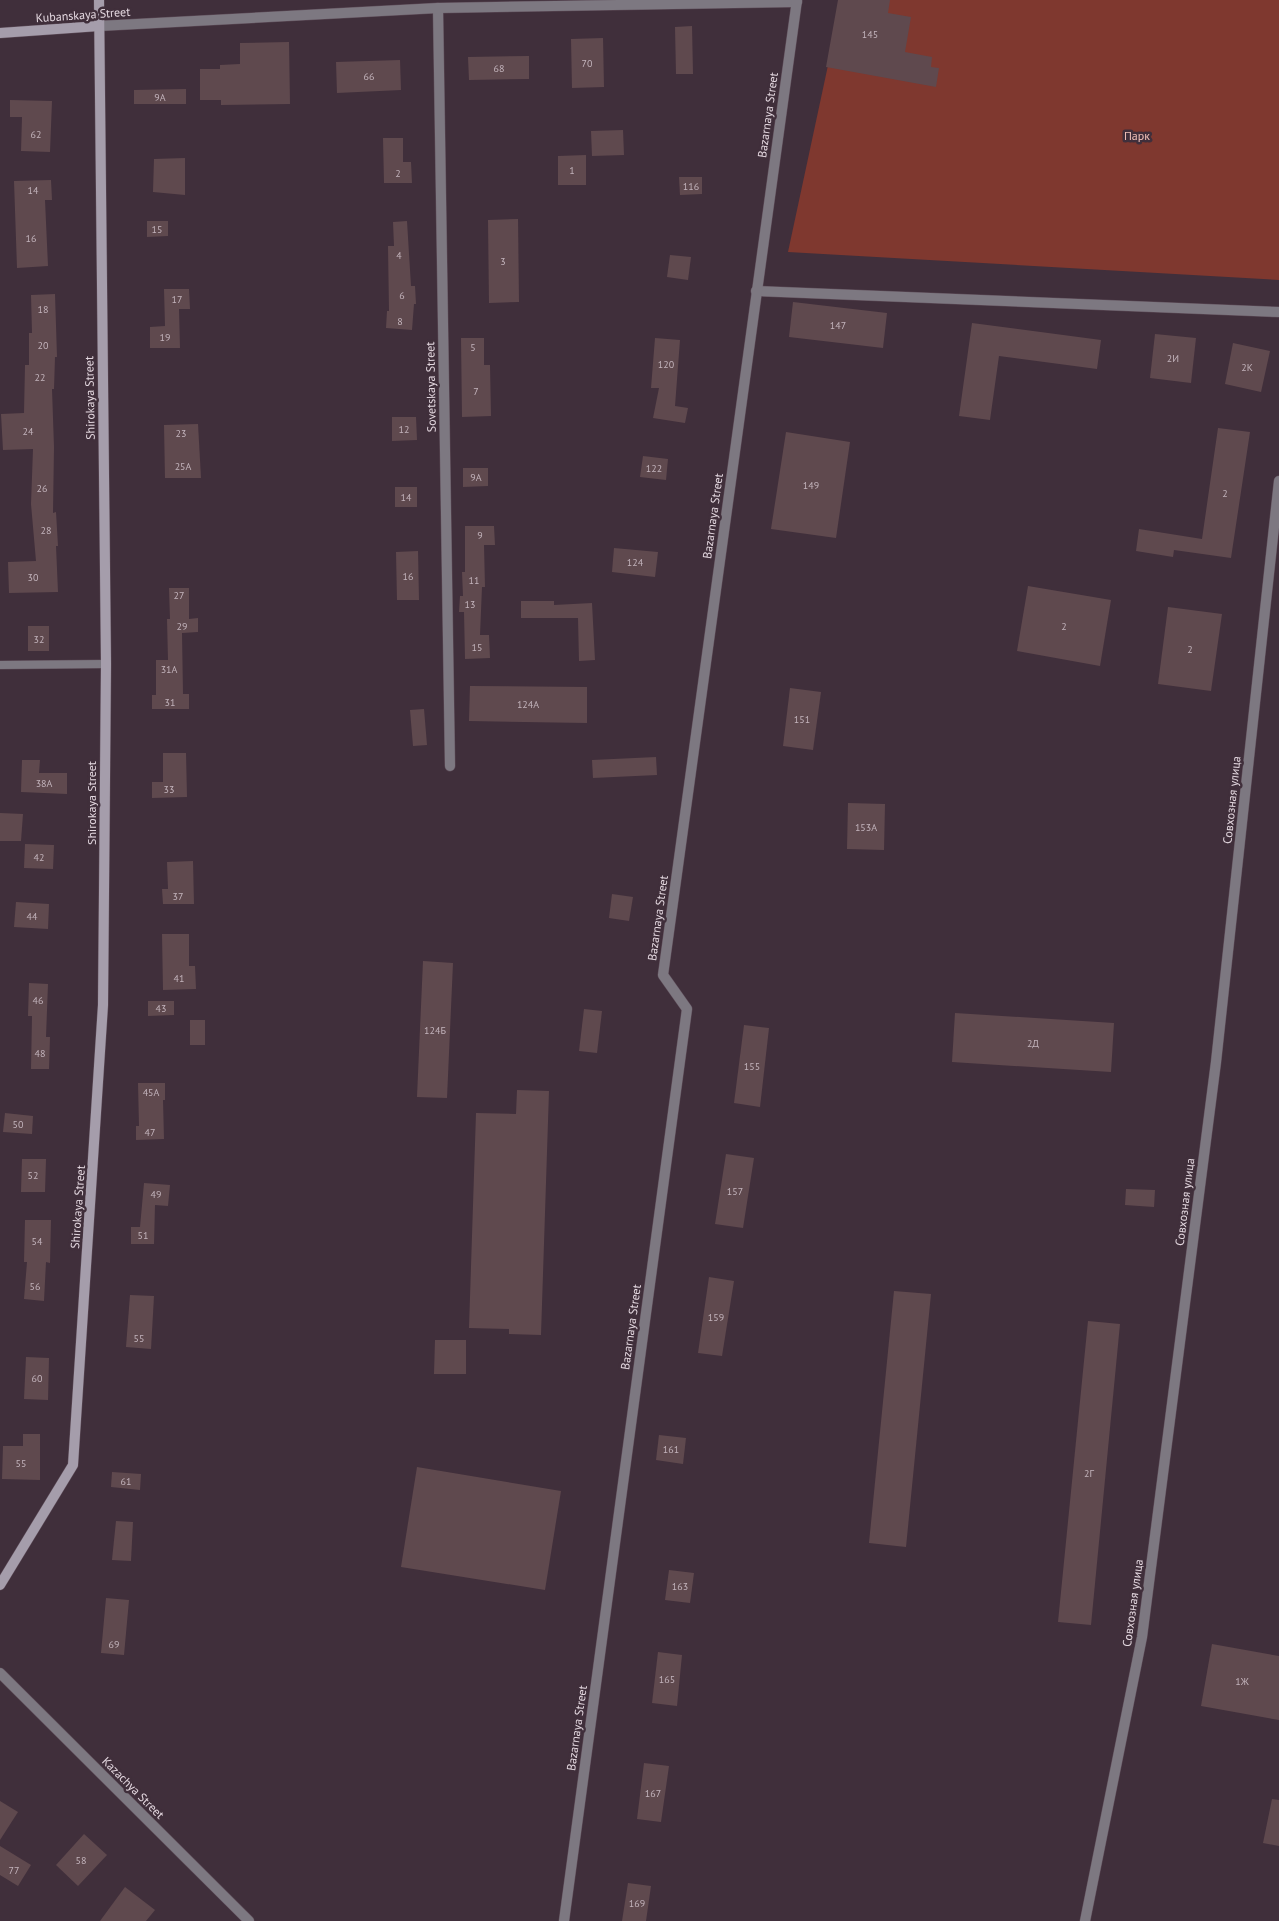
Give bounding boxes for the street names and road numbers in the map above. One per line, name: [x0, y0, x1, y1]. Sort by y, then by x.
street label: Kubanskaya Street: [35, 4, 131, 25]
street label: Bazarnaya Street: [754, 71, 781, 159]
street label: Sovetskaya Street: [422, 342, 439, 432]
street label: Shirokaya Street: [81, 356, 98, 440]
street label: Bazarnaya Street: [699, 472, 726, 560]
street label: Совхозная улица: [1219, 755, 1244, 845]
street label: Shirokaya Street: [84, 761, 99, 845]
street label: Bazarnaya Street: [644, 874, 671, 962]
street label: Совхозная улица: [1172, 1157, 1197, 1247]
street label: Shirokaya Street: [67, 1165, 88, 1249]
street label: Bazarnaya Street: [617, 1283, 644, 1371]
street label: Совхозная улица: [1119, 1558, 1146, 1648]
street label: Bazarnaya Street: [563, 1684, 590, 1772]
street label: Kazachya Street: [99, 1753, 168, 1822]

